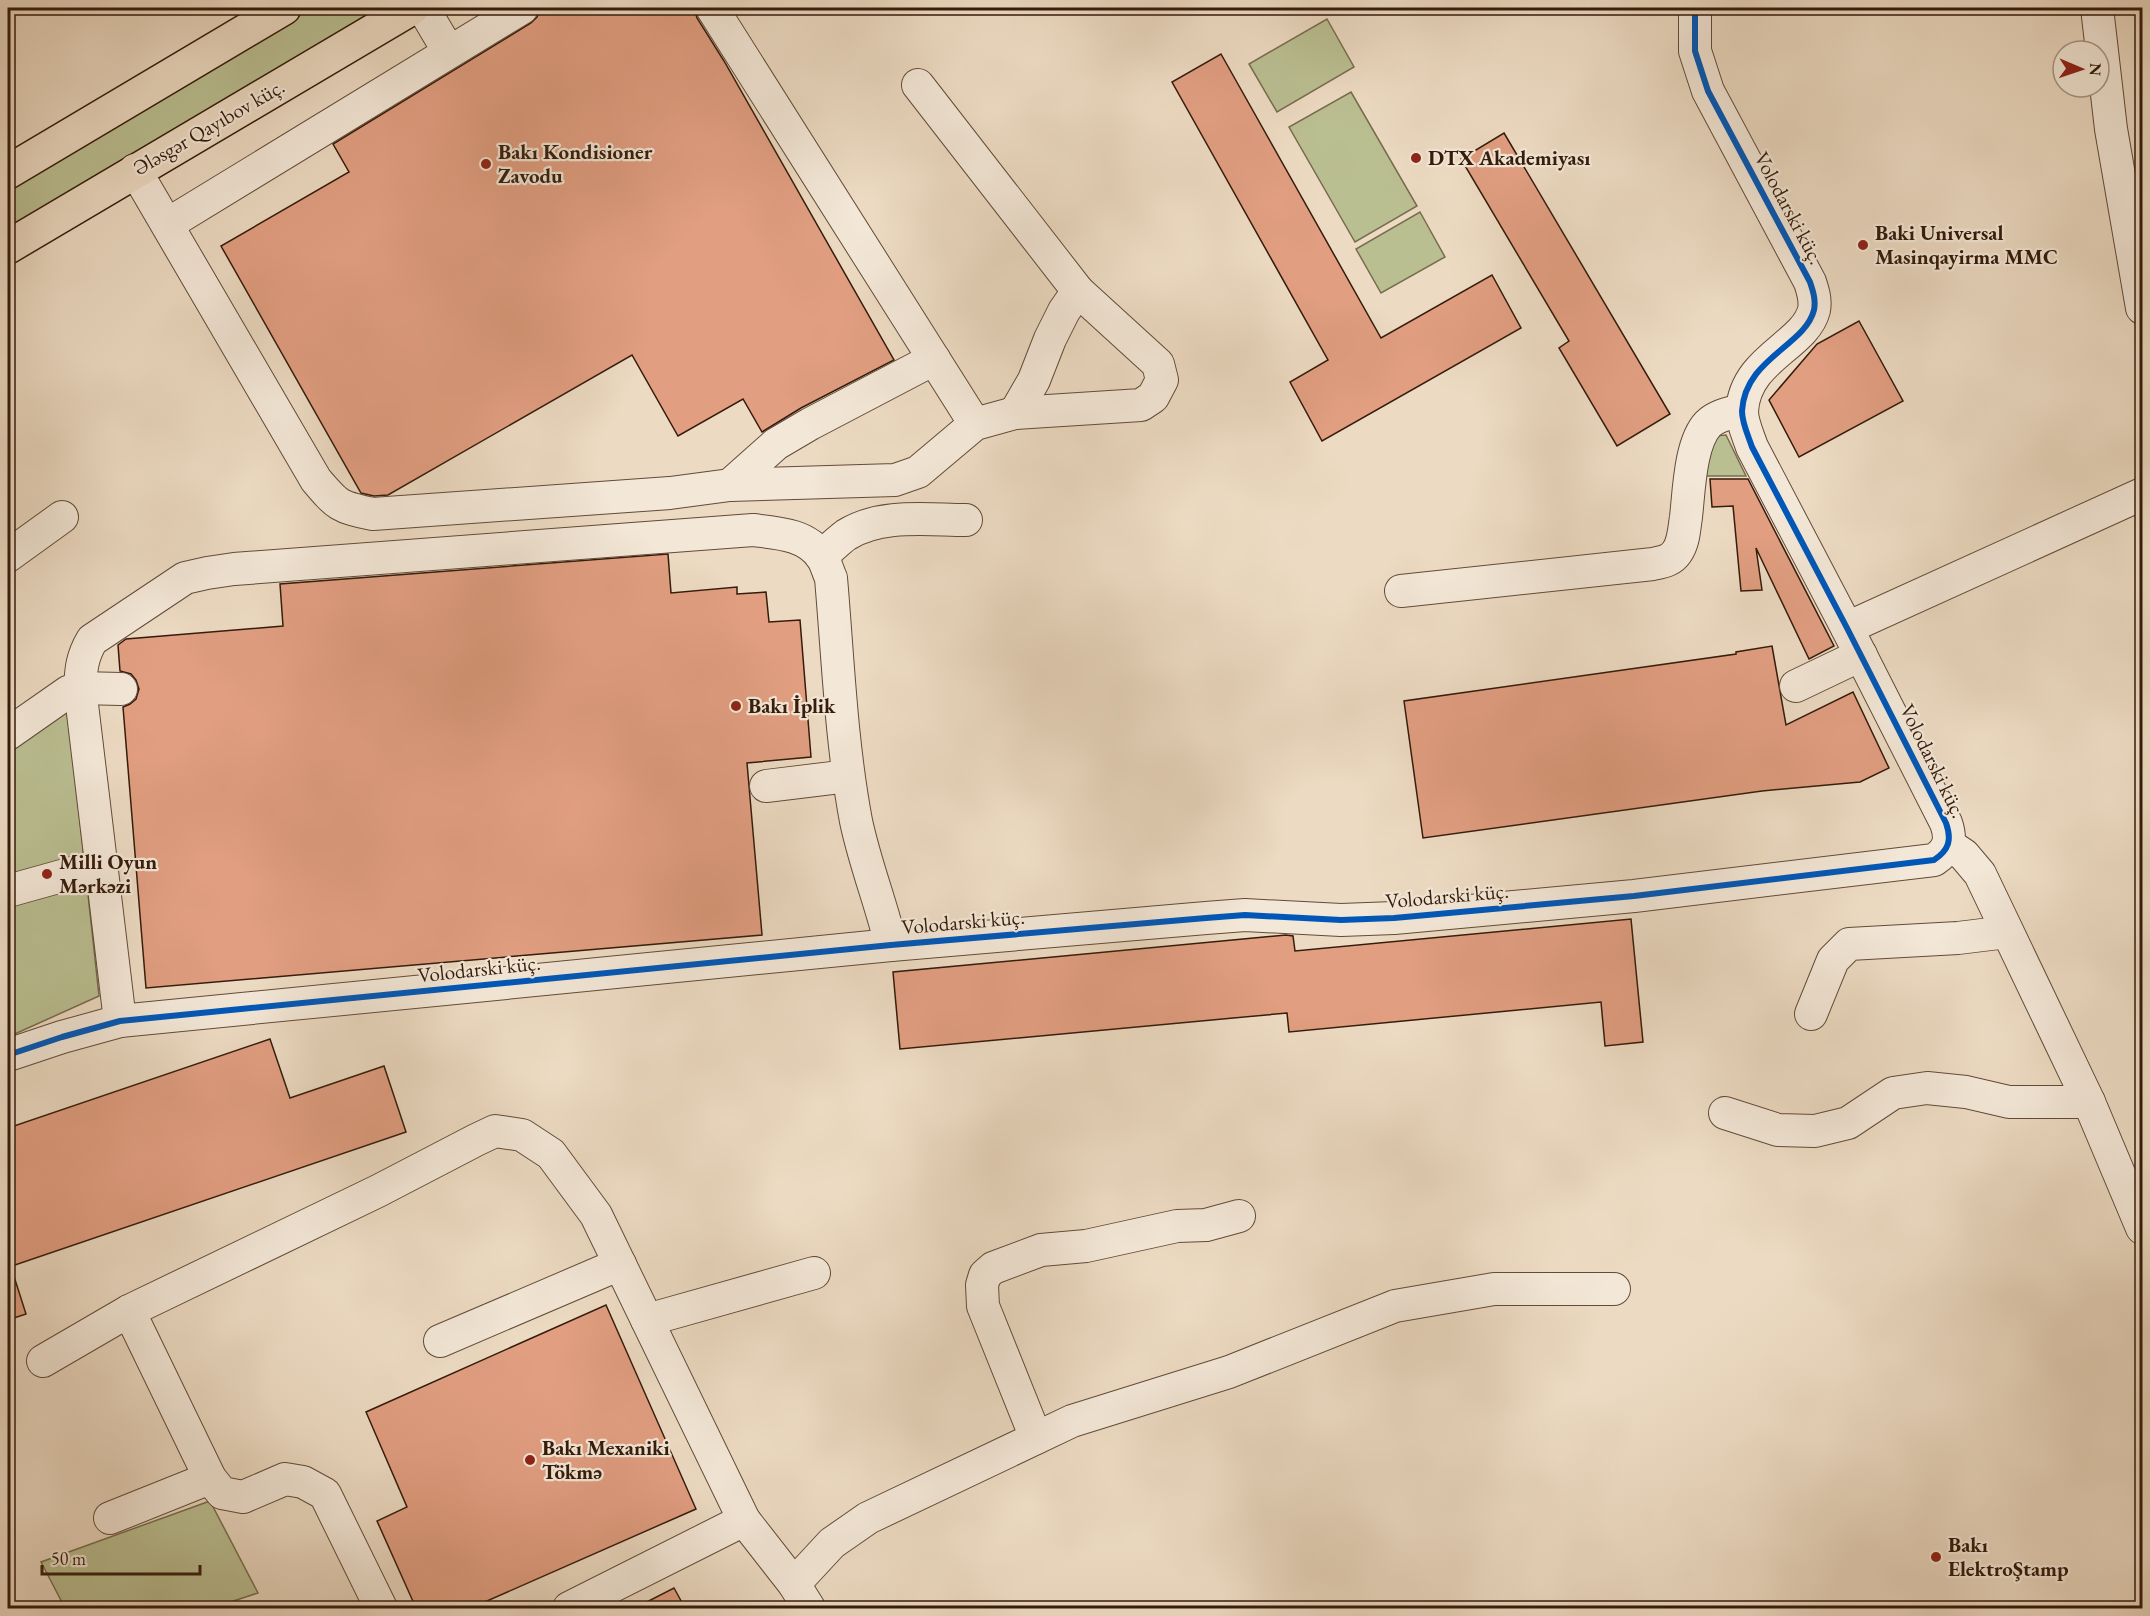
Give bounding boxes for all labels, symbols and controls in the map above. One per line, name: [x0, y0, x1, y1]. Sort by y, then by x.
north arrow: [2051, 39, 2111, 99]
text: N: [2085, 63, 2106, 76]
street label: Ələsgər Qayıbov küç.: [128, 72, 290, 182]
place label: Bakı Kondisioner Zavodu: [498, 138, 653, 189]
place label: DTX Akademiyası: [1428, 144, 1591, 171]
street label: Volodarski küç.: [1748, 147, 1830, 269]
marker: DTX Akademiyası: [1409, 151, 1423, 165]
marker: Bakı Kondisioner Zavodu: [479, 157, 493, 171]
place label: Baki Universal Masinqayirma MMC: [1875, 219, 2058, 270]
marker: Baki Universal Masinqayirma MMC: [1856, 238, 1870, 252]
place label: Bakı İplik: [748, 692, 836, 719]
marker: Bakı İplik: [729, 699, 743, 713]
street label: Volodarski küç.: [1894, 699, 1973, 822]
place label: Milli Oyun Mərkəzi: [59, 848, 157, 899]
marker: Milli Oyun Mərkəzi: [40, 867, 54, 881]
street label: Volodarski küç.: [1384, 877, 1510, 914]
street label: Volodarski küç.: [900, 903, 1026, 940]
street label: Volodarski küç.: [416, 949, 542, 988]
place label: Bakı Mexaniki Tökmə: [542, 1434, 670, 1485]
marker: Bakı Mexaniki Tökmə: [523, 1453, 537, 1467]
place label: Bakı ElektroŞtamp: [1948, 1531, 2069, 1582]
scale bar: [42, 1538, 200, 1576]
text: 50 m: [51, 1547, 86, 1570]
marker: Bakı ElektroŞtamp: [1929, 1550, 1943, 1564]

